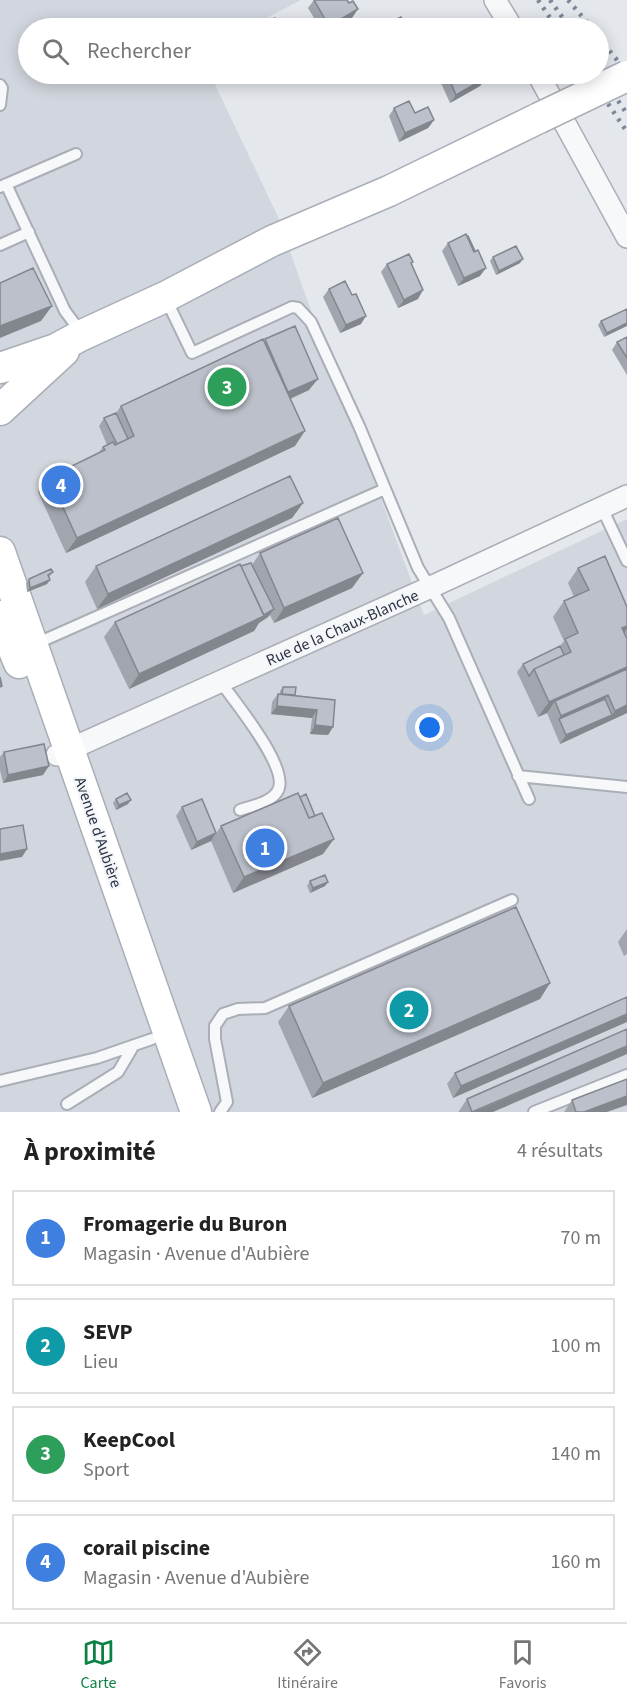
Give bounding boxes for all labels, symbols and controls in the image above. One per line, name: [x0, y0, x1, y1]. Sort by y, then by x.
search box: [18, 18, 609, 84]
icon: search: [39, 35, 72, 68]
text: Rechercher: [87, 35, 191, 67]
pin: 3: [208, 364, 246, 410]
pin: 4: [42, 462, 80, 508]
street label: Rue de la Chaux-Blanche: [263, 584, 422, 672]
your location: [415, 713, 444, 742]
street label: Avenue d'Aubière: [69, 774, 127, 891]
pin: 1: [246, 826, 284, 870]
pin: 2: [390, 988, 428, 1032]
text: À proximité: [24, 1133, 156, 1170]
text: 4 résultats: [517, 1137, 603, 1165]
text: Fromagerie du Buron: [83, 1208, 287, 1240]
text: 1: [40, 1224, 51, 1252]
text: 70 m: [561, 1224, 601, 1252]
text: Magasin · Avenue d'Aubière: [83, 1240, 309, 1268]
text: SEVP: [83, 1316, 133, 1348]
text: 2: [40, 1332, 51, 1360]
text: 100 m: [551, 1332, 601, 1360]
text: Lieu: [83, 1348, 118, 1376]
text: KeepCool: [83, 1424, 175, 1456]
text: 3: [40, 1440, 51, 1468]
text: 140 m: [551, 1440, 601, 1468]
text: Sport: [83, 1456, 129, 1484]
text: corail piscine: [83, 1532, 210, 1564]
text: 4: [40, 1548, 51, 1576]
text: 160 m: [551, 1548, 601, 1576]
text: Magasin · Avenue d'Aubière: [83, 1564, 309, 1592]
tab: Carte: [80, 1636, 116, 1694]
tab: Itinéraire: [277, 1636, 338, 1694]
tab: Favoris: [499, 1636, 547, 1694]

